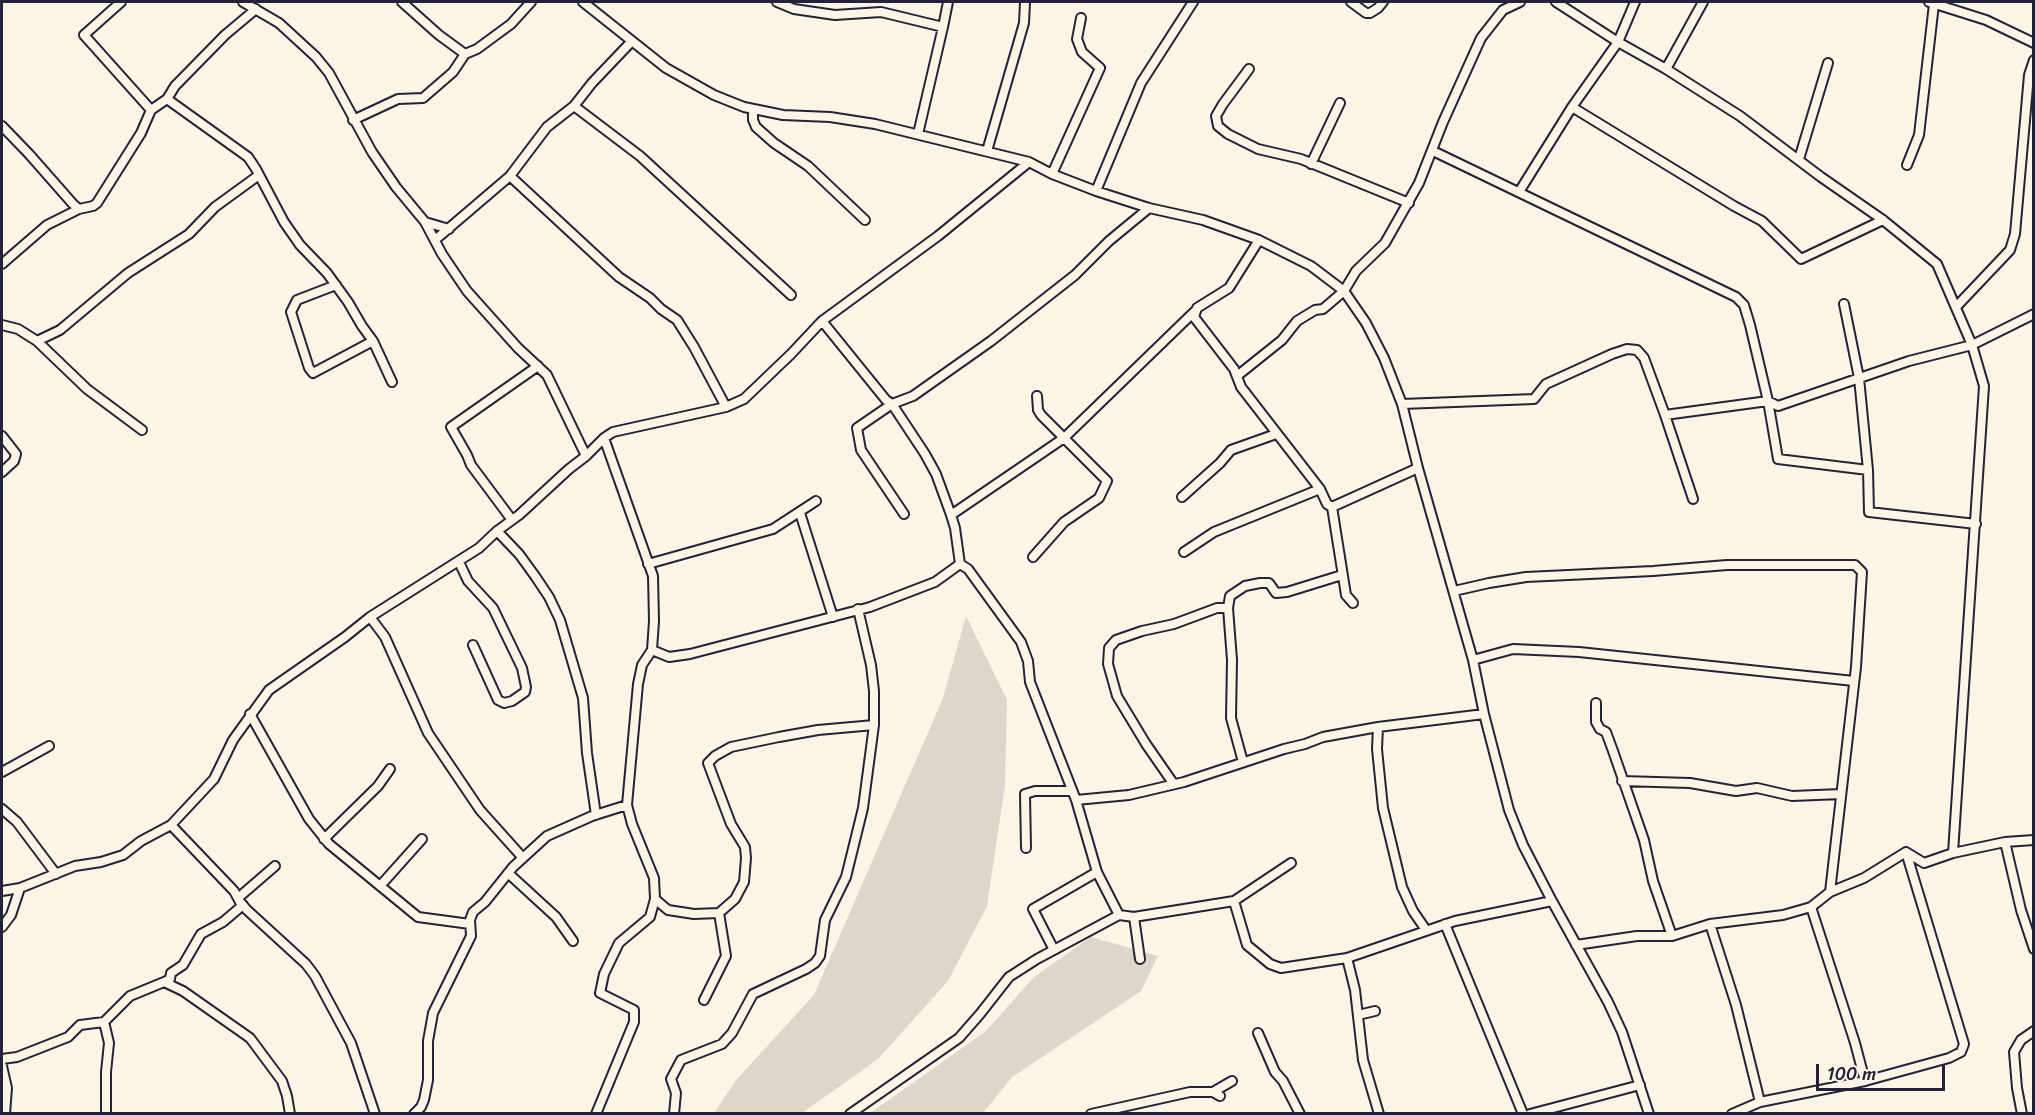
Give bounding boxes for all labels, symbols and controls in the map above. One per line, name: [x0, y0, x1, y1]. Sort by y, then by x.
scale bar: [1819, 1052, 1948, 1090]
text: 100 m: [1827, 1058, 1876, 1090]

